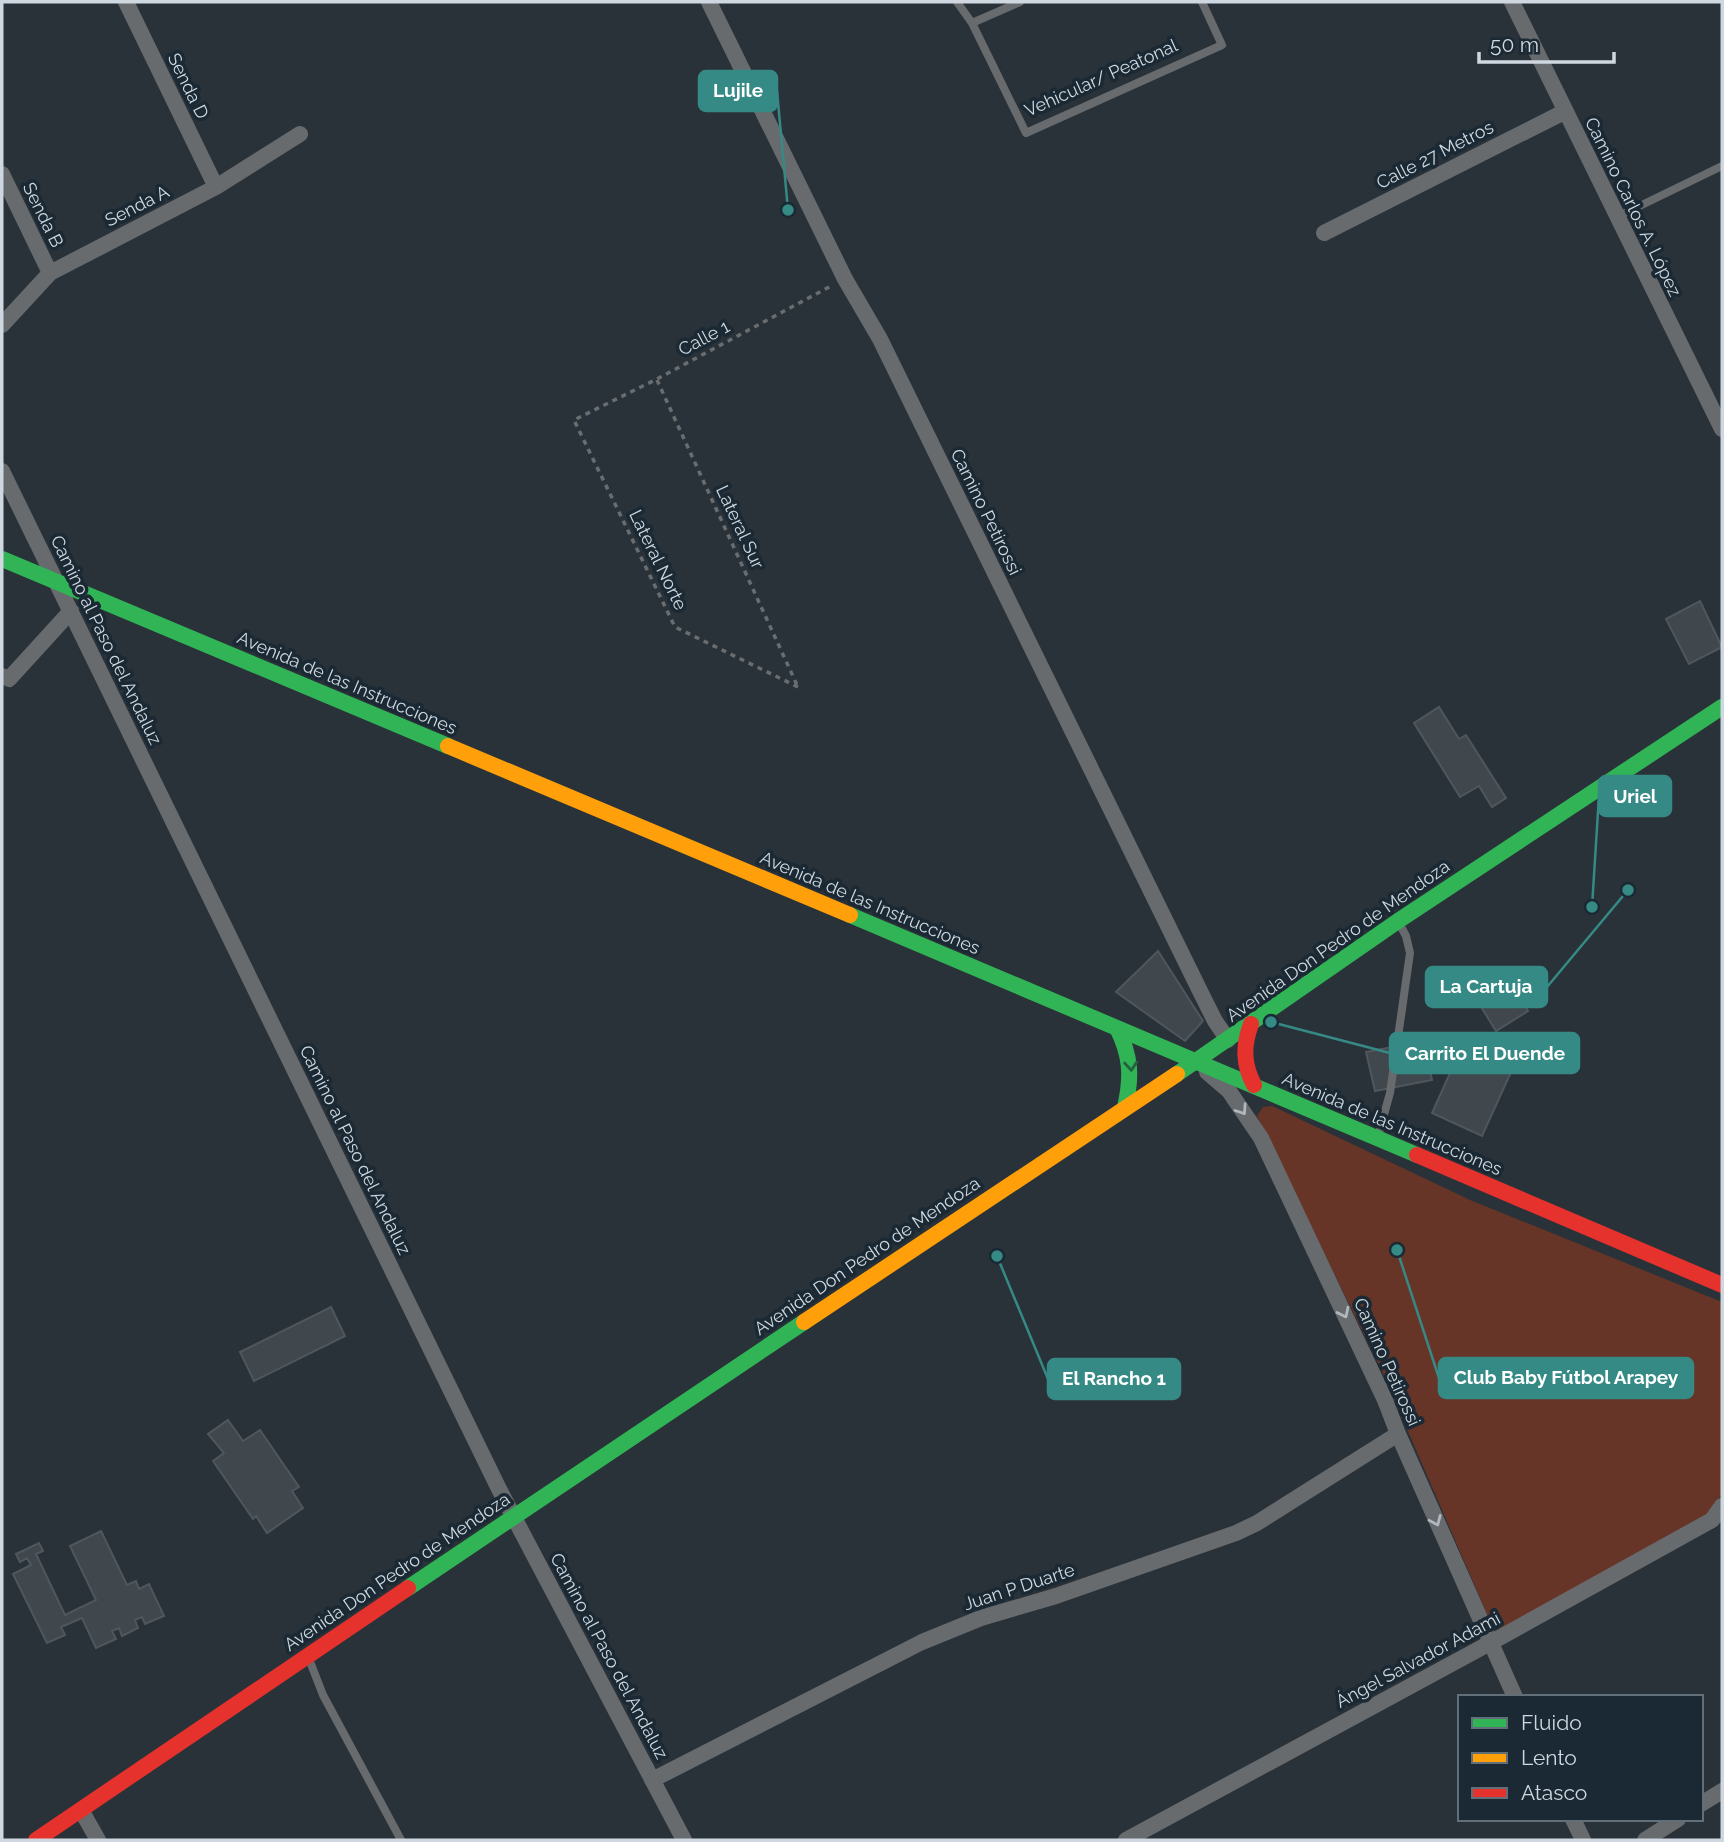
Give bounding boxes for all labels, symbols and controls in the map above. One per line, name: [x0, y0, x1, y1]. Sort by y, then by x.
scale bar: [1479, 21, 1614, 65]
text: 50 m: [1490, 32, 1539, 57]
street label: Vehicular/ Peatonal: [1021, 34, 1181, 121]
street label: Senda D: [164, 50, 213, 122]
callout: Lujile: [699, 71, 777, 111]
text: Lujile: [713, 79, 763, 101]
street label: Camino Carlos A. López: [1581, 114, 1686, 300]
street label: Calle 27 Metros: [1373, 116, 1497, 193]
street label: Senda B: [19, 179, 68, 251]
street label: Senda A: [101, 180, 172, 231]
street label: Calle 1: [675, 315, 733, 360]
street label: Camino Petirossi: [947, 445, 1026, 578]
street label: Lateral Sur: [712, 482, 769, 572]
street label: Lateral Norte: [625, 506, 692, 614]
street label: Camino al Paso del Andaluz: [47, 532, 166, 748]
street label: Avenida de las Instrucciones: [234, 627, 460, 739]
callout: Uriel: [1599, 776, 1671, 816]
text: Uriel: [1613, 785, 1658, 807]
street label: Avenida de las Instrucciones: [757, 847, 983, 959]
street label: Avenida Don Pedro de Mendoza: [1222, 855, 1453, 1026]
callout: La Cartuja: [1426, 967, 1547, 1007]
text: La Cartuja: [1440, 975, 1532, 997]
callout: Carrito El Duende: [1390, 1033, 1579, 1073]
street label: Camino al Paso del Andaluz: [296, 1042, 415, 1258]
text: Carrito El Duende: [1405, 1042, 1565, 1064]
one-way arrow: [1123, 1061, 1138, 1072]
street label: Avenida de las Instrucciones: [1279, 1068, 1505, 1180]
one-way arrow: [1234, 1102, 1247, 1115]
street label: Avenida Don Pedro de Mendoza: [750, 1172, 984, 1339]
street label: Camino Petirossi: [1350, 1295, 1425, 1429]
one-way arrow: [1336, 1306, 1350, 1318]
callout: Club Baby Fútbol Arapey: [1439, 1358, 1693, 1398]
callout: El Rancho 1: [1048, 1359, 1180, 1399]
text: Club Baby Fútbol Arapey: [1454, 1366, 1679, 1388]
text: El Rancho 1: [1062, 1367, 1166, 1389]
street label: Avenida Don Pedro de Mendoza: [280, 1488, 514, 1655]
one-way arrow: [1428, 1514, 1442, 1526]
street label: Camino al Paso del Andaluz: [546, 1549, 673, 1762]
street label: Juan P Duarte: [961, 1559, 1077, 1614]
street label: Ángel Salvador Adami: [1332, 1606, 1503, 1712]
legend: [1458, 1695, 1703, 1821]
text: Fluido: [1521, 1710, 1582, 1735]
text: Lento: [1521, 1745, 1577, 1770]
text: Atasco: [1521, 1780, 1587, 1805]

